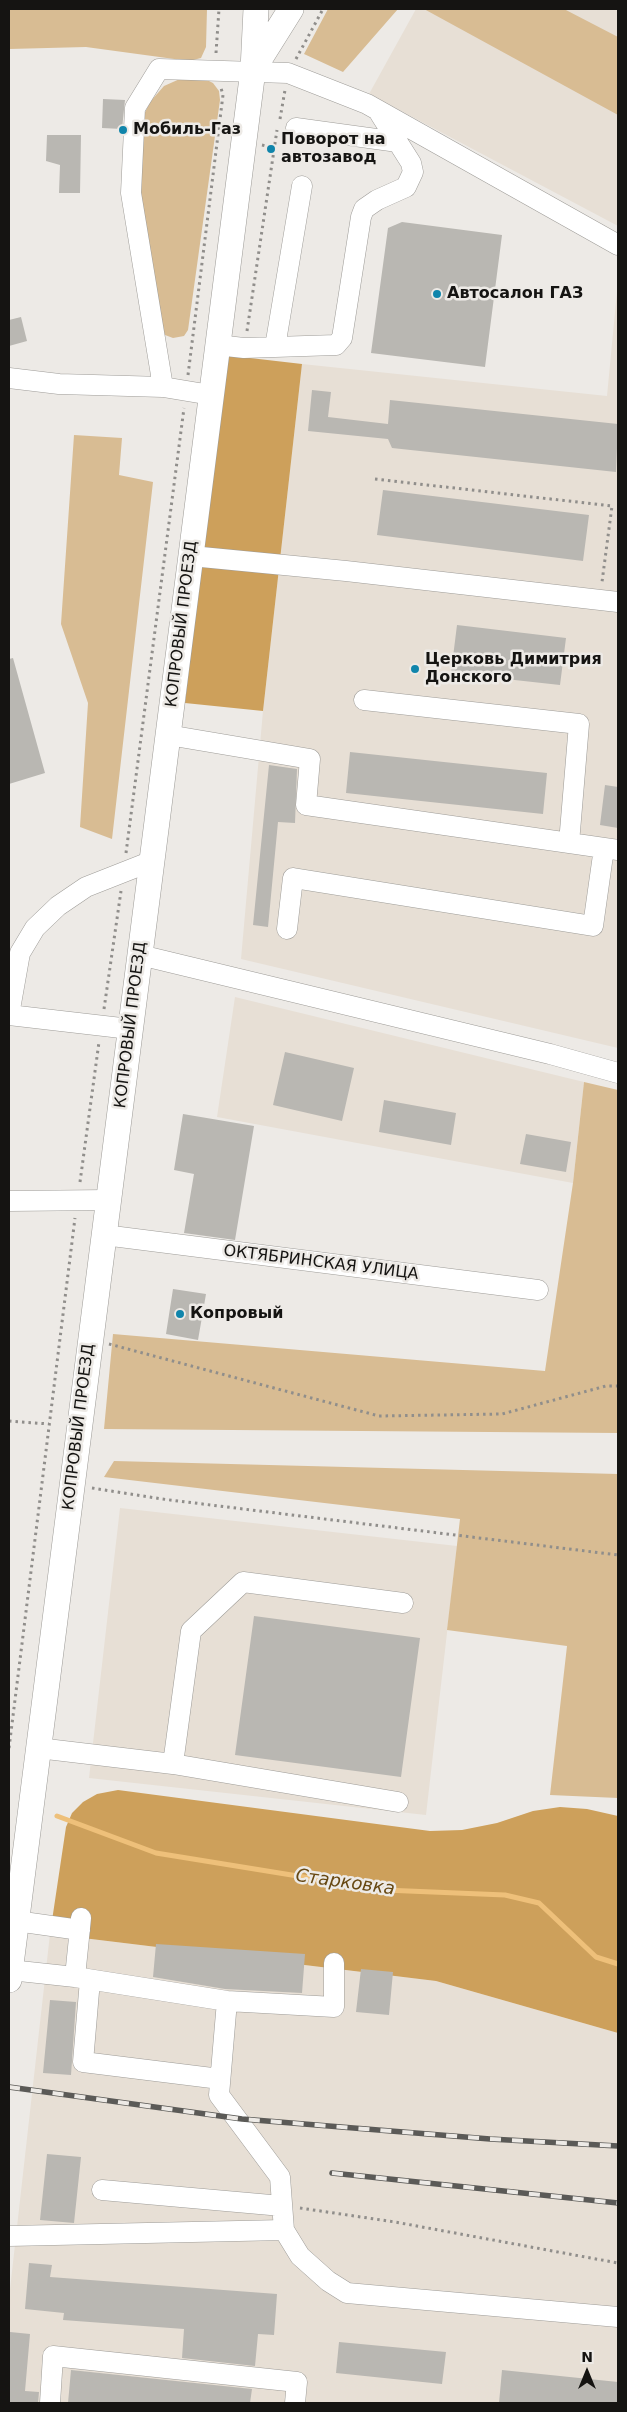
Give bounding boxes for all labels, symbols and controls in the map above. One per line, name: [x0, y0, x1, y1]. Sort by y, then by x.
place label: Мобиль-Газ: [133, 120, 241, 140]
marker: Мобиль-Газ: [117, 124, 129, 136]
place label: Поворот на автозавод: [281, 130, 386, 168]
marker: Поворот на автозавод: [265, 143, 277, 155]
place label: Автосалон ГАЗ: [447, 284, 583, 304]
marker: Автосалон ГАЗ: [431, 288, 443, 300]
street label: КОПРОВЫЙ ПРОЕЗД: [162, 540, 202, 708]
place label: Церковь Димитрия Донского: [425, 650, 602, 688]
marker: Церковь Димитрия Донского: [409, 663, 421, 675]
street label: КОПРОВЫЙ ПРОЕЗД: [111, 941, 151, 1109]
street label: ОКТЯБРИНСКАЯ УЛИЦА: [222, 1242, 420, 1284]
place label: Копровый: [190, 1304, 283, 1324]
marker: Копровый: [174, 1308, 186, 1320]
street label: КОПРОВЫЙ ПРОЕЗД: [59, 1343, 99, 1511]
water label: Старковка: [294, 1865, 396, 1901]
north arrow: [562, 2347, 612, 2397]
text: N: [581, 2349, 593, 2365]

